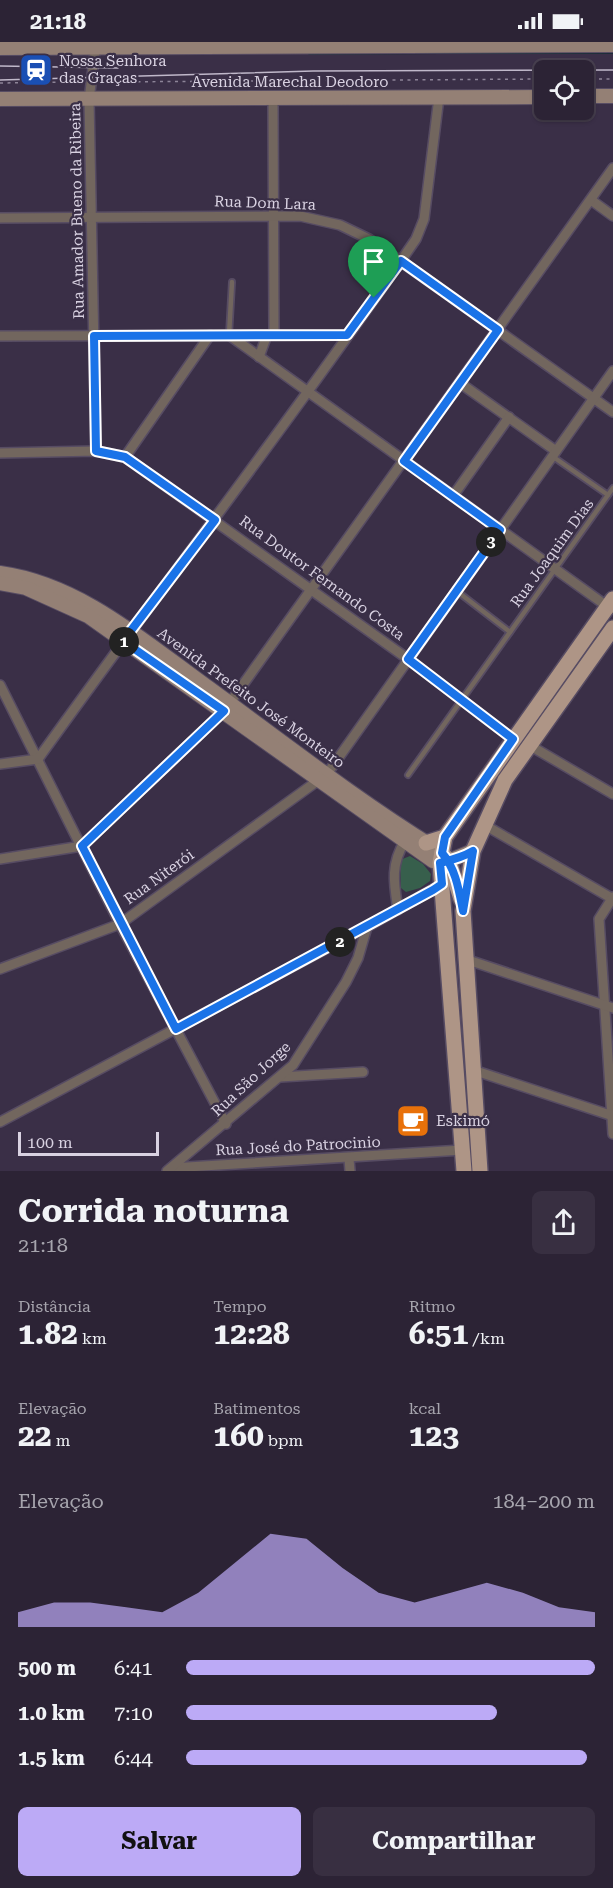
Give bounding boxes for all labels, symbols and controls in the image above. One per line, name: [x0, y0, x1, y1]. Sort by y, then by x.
text: 21:18: [30, 9, 86, 34]
station icon: Nossa Senhora das Graças: [18, 52, 54, 88]
place label: Nossa Senhora das Graças: [59, 52, 166, 87]
map controls: [534, 60, 594, 120]
button: locate: [534, 60, 594, 120]
street label: Avenida Marechal Deodoro: [191, 73, 389, 91]
street label: Rua Amador Bueno da Ribeira: [66, 103, 88, 319]
street label: Rua Dom Lara: [214, 192, 316, 214]
pin: [348, 236, 399, 298]
icon: arrive: [357, 245, 390, 278]
street label: Rua Joaquim Dias: [507, 495, 597, 611]
street label: Rua Doutor Fernando Costa: [236, 512, 408, 644]
pin: 3: [476, 527, 506, 557]
text: 3: [487, 532, 495, 551]
street label: Avenida Prefeito José Monteiro: [154, 624, 348, 772]
pin: 1: [109, 627, 139, 657]
text: 1: [120, 632, 128, 651]
street label: Rua Niterói: [121, 846, 198, 908]
pin: 2: [325, 927, 355, 957]
text: 2: [336, 932, 344, 951]
street label: Rua São Jorge: [208, 1038, 294, 1120]
cafe icon: Eskimó: [395, 1103, 431, 1139]
place label: Eskimó: [436, 1112, 490, 1130]
scale bar: [18, 1129, 159, 1156]
text: 100 m: [27, 1133, 73, 1152]
street label: Rua José do Patrocinio: [215, 1133, 381, 1159]
text: Corrida noturna: [18, 1191, 289, 1230]
button: share: [532, 1191, 595, 1254]
text: 21:18: [18, 1233, 68, 1257]
text: Distância: [18, 1297, 91, 1316]
text: Tempo: [213, 1297, 267, 1316]
text: Ritmo: [409, 1297, 455, 1316]
text: 1.82: [18, 1316, 78, 1351]
text: 12:28: [213, 1316, 290, 1351]
text: 6:51: [409, 1316, 468, 1351]
text: km: [78, 1329, 107, 1348]
text: /km: [468, 1329, 505, 1348]
text: Elevação: [18, 1399, 87, 1418]
text: Batimentos: [213, 1399, 300, 1418]
text: kcal: [409, 1399, 441, 1418]
text: 22: [18, 1418, 52, 1453]
text: 160: [213, 1418, 264, 1453]
text: 123: [409, 1418, 459, 1453]
text: m: [52, 1431, 70, 1450]
text: bpm: [264, 1431, 303, 1450]
text: Elevação: [18, 1489, 104, 1513]
text: 184–200 m: [492, 1489, 595, 1513]
text: 500 m: [18, 1656, 76, 1680]
text: 6:41: [114, 1656, 153, 1680]
text: 1.0 km: [18, 1701, 85, 1725]
text: 7:10: [114, 1701, 153, 1725]
text: 1.5 km: [18, 1746, 85, 1770]
text: 6:44: [114, 1746, 153, 1770]
button: Salvar: [18, 1807, 301, 1876]
button: Compartilhar: [313, 1807, 595, 1876]

